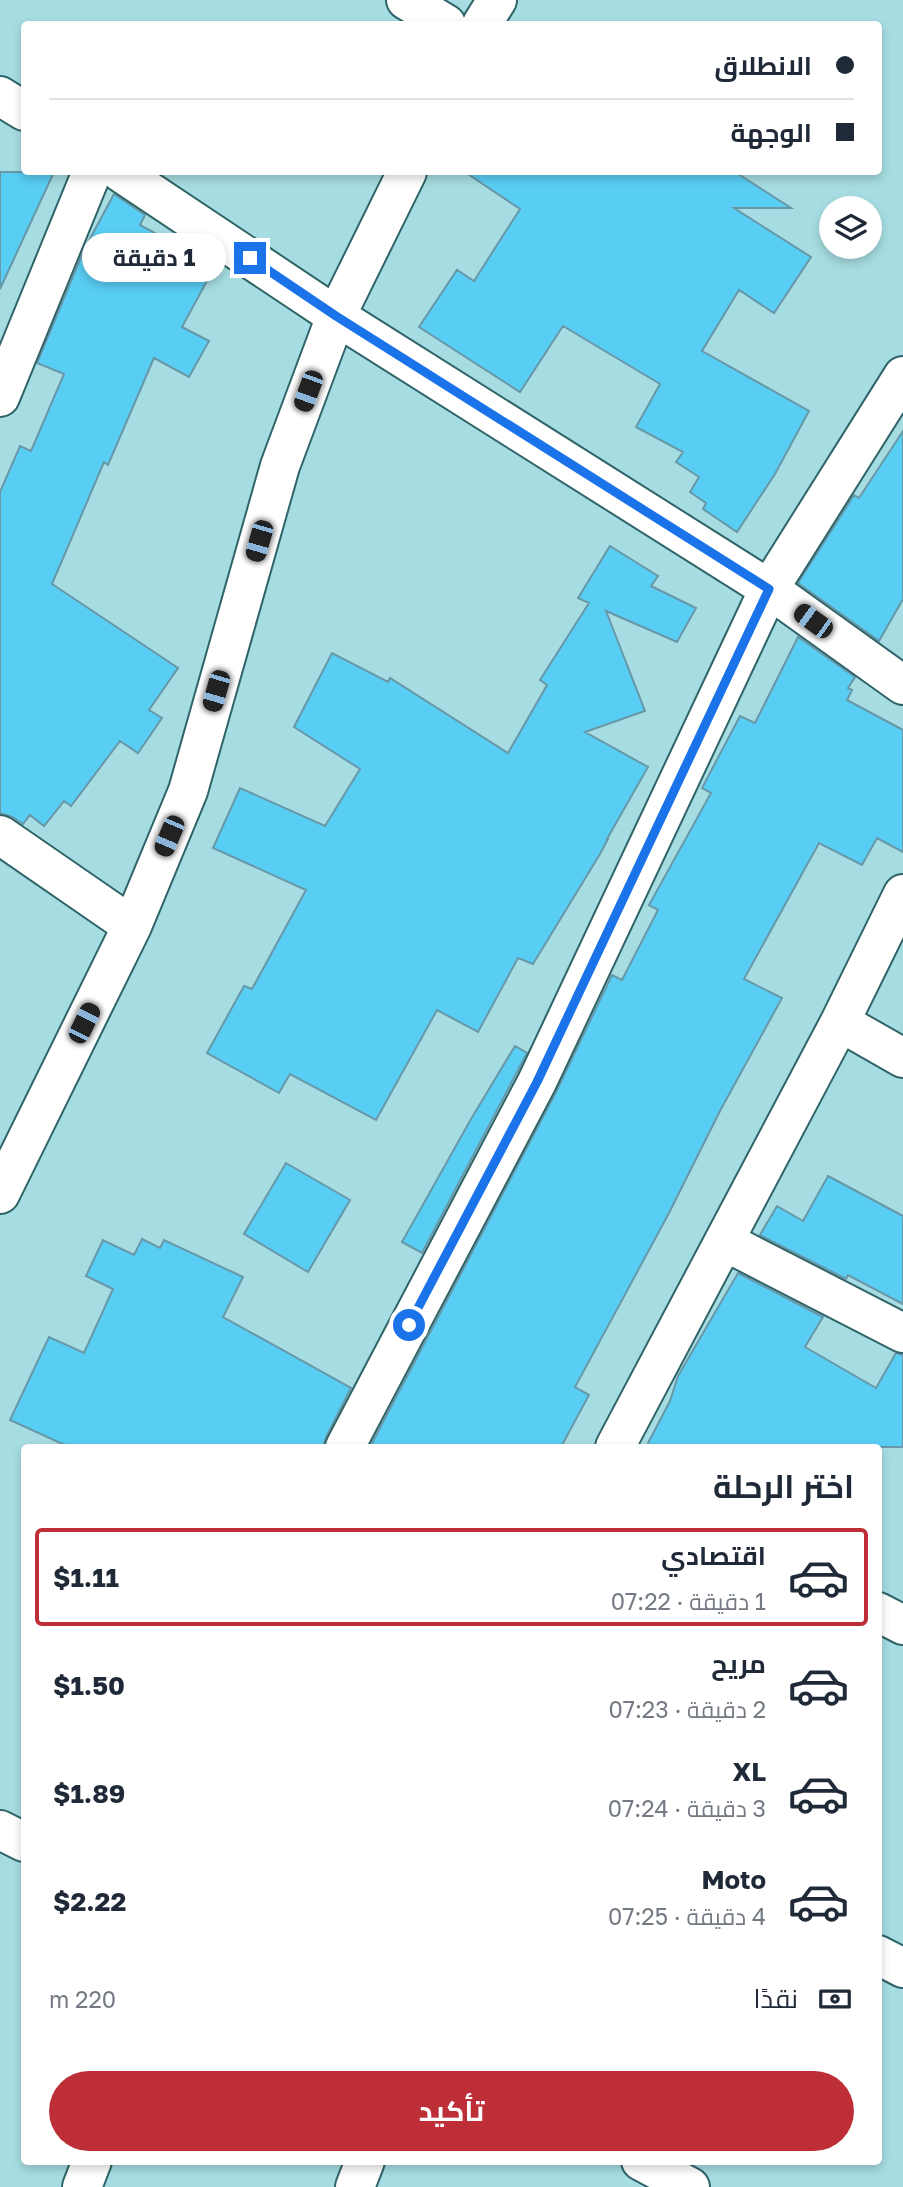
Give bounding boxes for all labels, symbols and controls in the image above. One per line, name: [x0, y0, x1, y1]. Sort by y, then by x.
text: الانطلاق: [714, 50, 812, 81]
text: الوجهة: [731, 117, 812, 148]
map controls: [819, 196, 882, 259]
button: layers: [819, 196, 882, 259]
callout: 1 دقيقة: [82, 233, 226, 282]
route end: [234, 242, 266, 274]
text: 1 دقيقة: [113, 243, 195, 271]
car: [291, 368, 326, 414]
car: [244, 518, 275, 564]
car: [790, 600, 837, 642]
car: [201, 668, 232, 714]
car: [152, 813, 187, 859]
car: [66, 1000, 103, 1046]
route start: [393, 1309, 425, 1341]
text: اختر الرحلة: [713, 1467, 854, 1505]
text: اقتصادي: [661, 1540, 766, 1571]
icon: car: [787, 1546, 850, 1609]
text: $1.11: [53, 1562, 119, 1593]
text: 1 دقيقة · 07:22: [611, 1587, 766, 1615]
text: مريح: [711, 1648, 766, 1679]
icon: car: [787, 1654, 850, 1717]
text: $1.50: [53, 1670, 125, 1701]
text: 2 دقيقة · 07:23: [609, 1695, 766, 1723]
text: XL: [732, 1756, 766, 1787]
icon: car: [787, 1762, 850, 1825]
text: $1.89: [53, 1778, 125, 1809]
text: 3 دقيقة · 07:24: [608, 1794, 766, 1822]
text: Moto: [701, 1864, 766, 1895]
icon: car: [787, 1870, 850, 1933]
text: $2.22: [53, 1886, 126, 1917]
text: 4 دقيقة · 07:25: [608, 1902, 766, 1930]
icon: cash: [816, 1980, 854, 2018]
text: نقدًا: [754, 1983, 798, 2014]
text: 220 m: [49, 1985, 116, 2013]
button: تأكيد: [49, 2071, 854, 2151]

